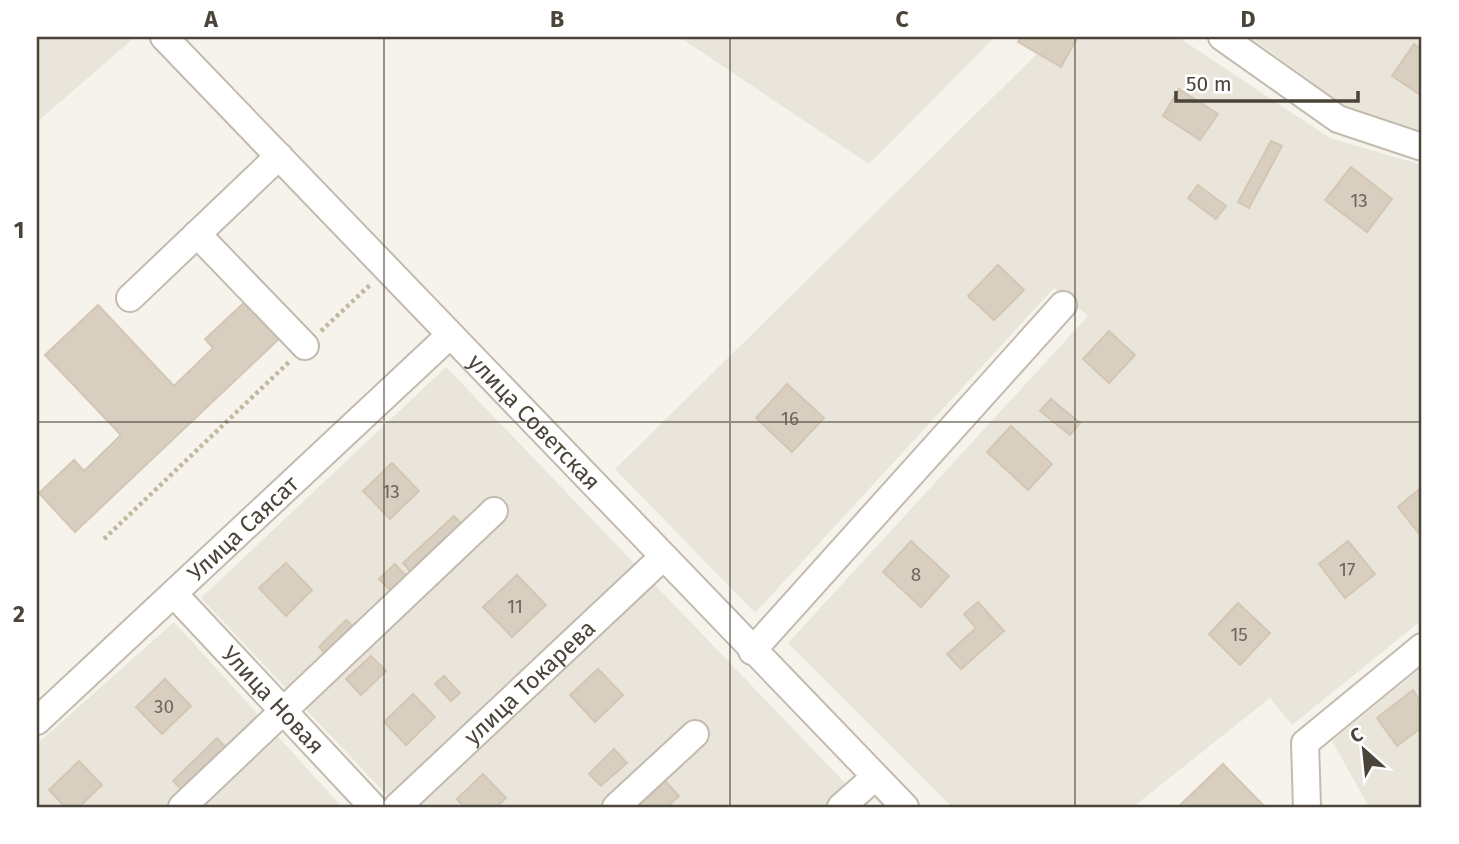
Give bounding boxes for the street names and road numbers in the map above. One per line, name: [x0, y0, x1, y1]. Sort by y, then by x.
street label: улица Советская: [462, 348, 606, 496]
street label: Улица Саясат: [182, 469, 305, 587]
street label: улица Токарева: [458, 614, 601, 751]
street label: Улица Новая: [216, 640, 330, 760]

